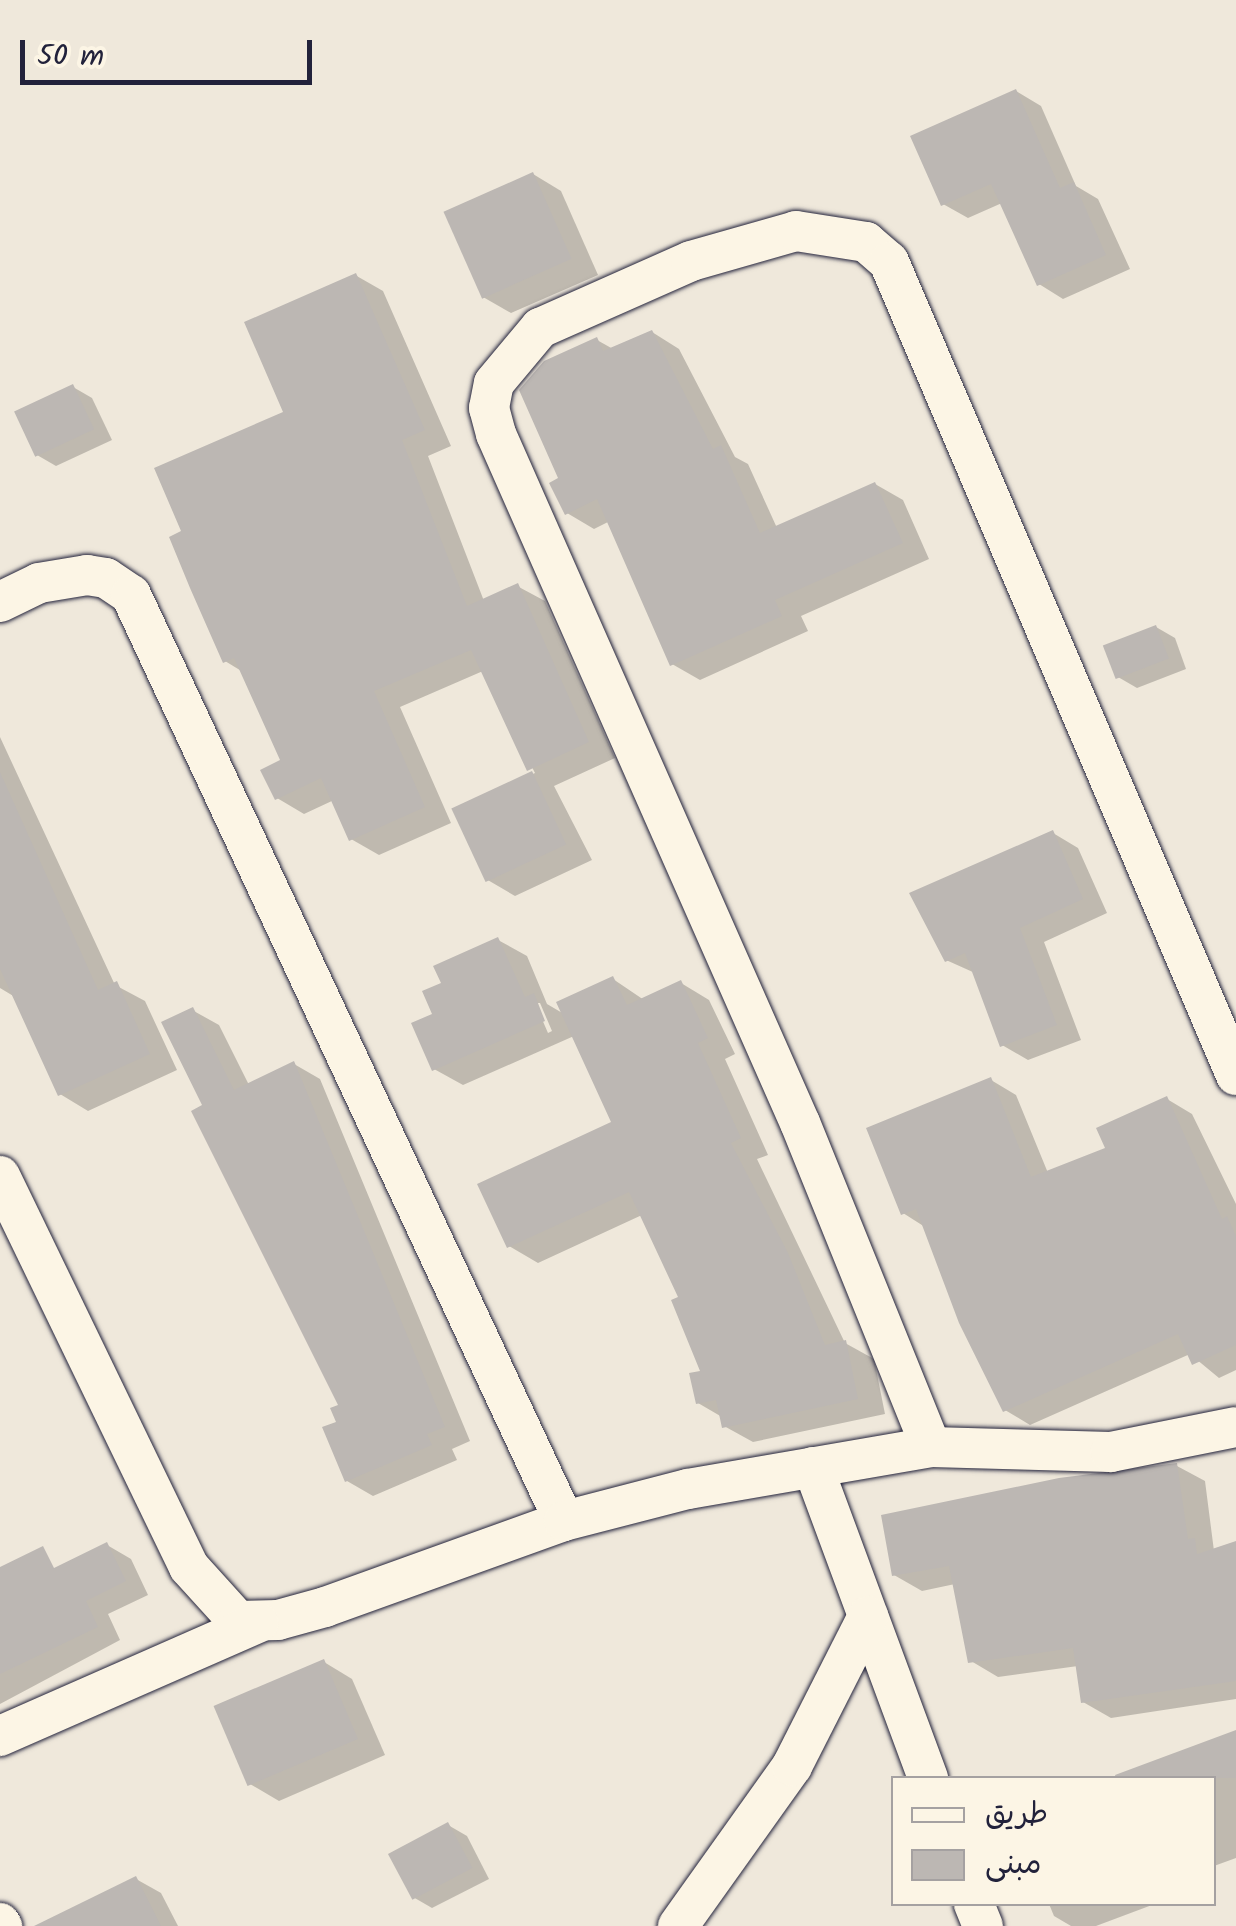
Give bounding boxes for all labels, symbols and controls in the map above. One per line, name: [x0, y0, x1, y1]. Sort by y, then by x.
scale bar: [25, 20, 318, 82]
text: 50 m: [37, 33, 104, 81]
legend: [891, 1776, 1216, 1906]
text: طريق: [985, 1791, 1048, 1839]
text: مبنى: [985, 1841, 1041, 1889]

